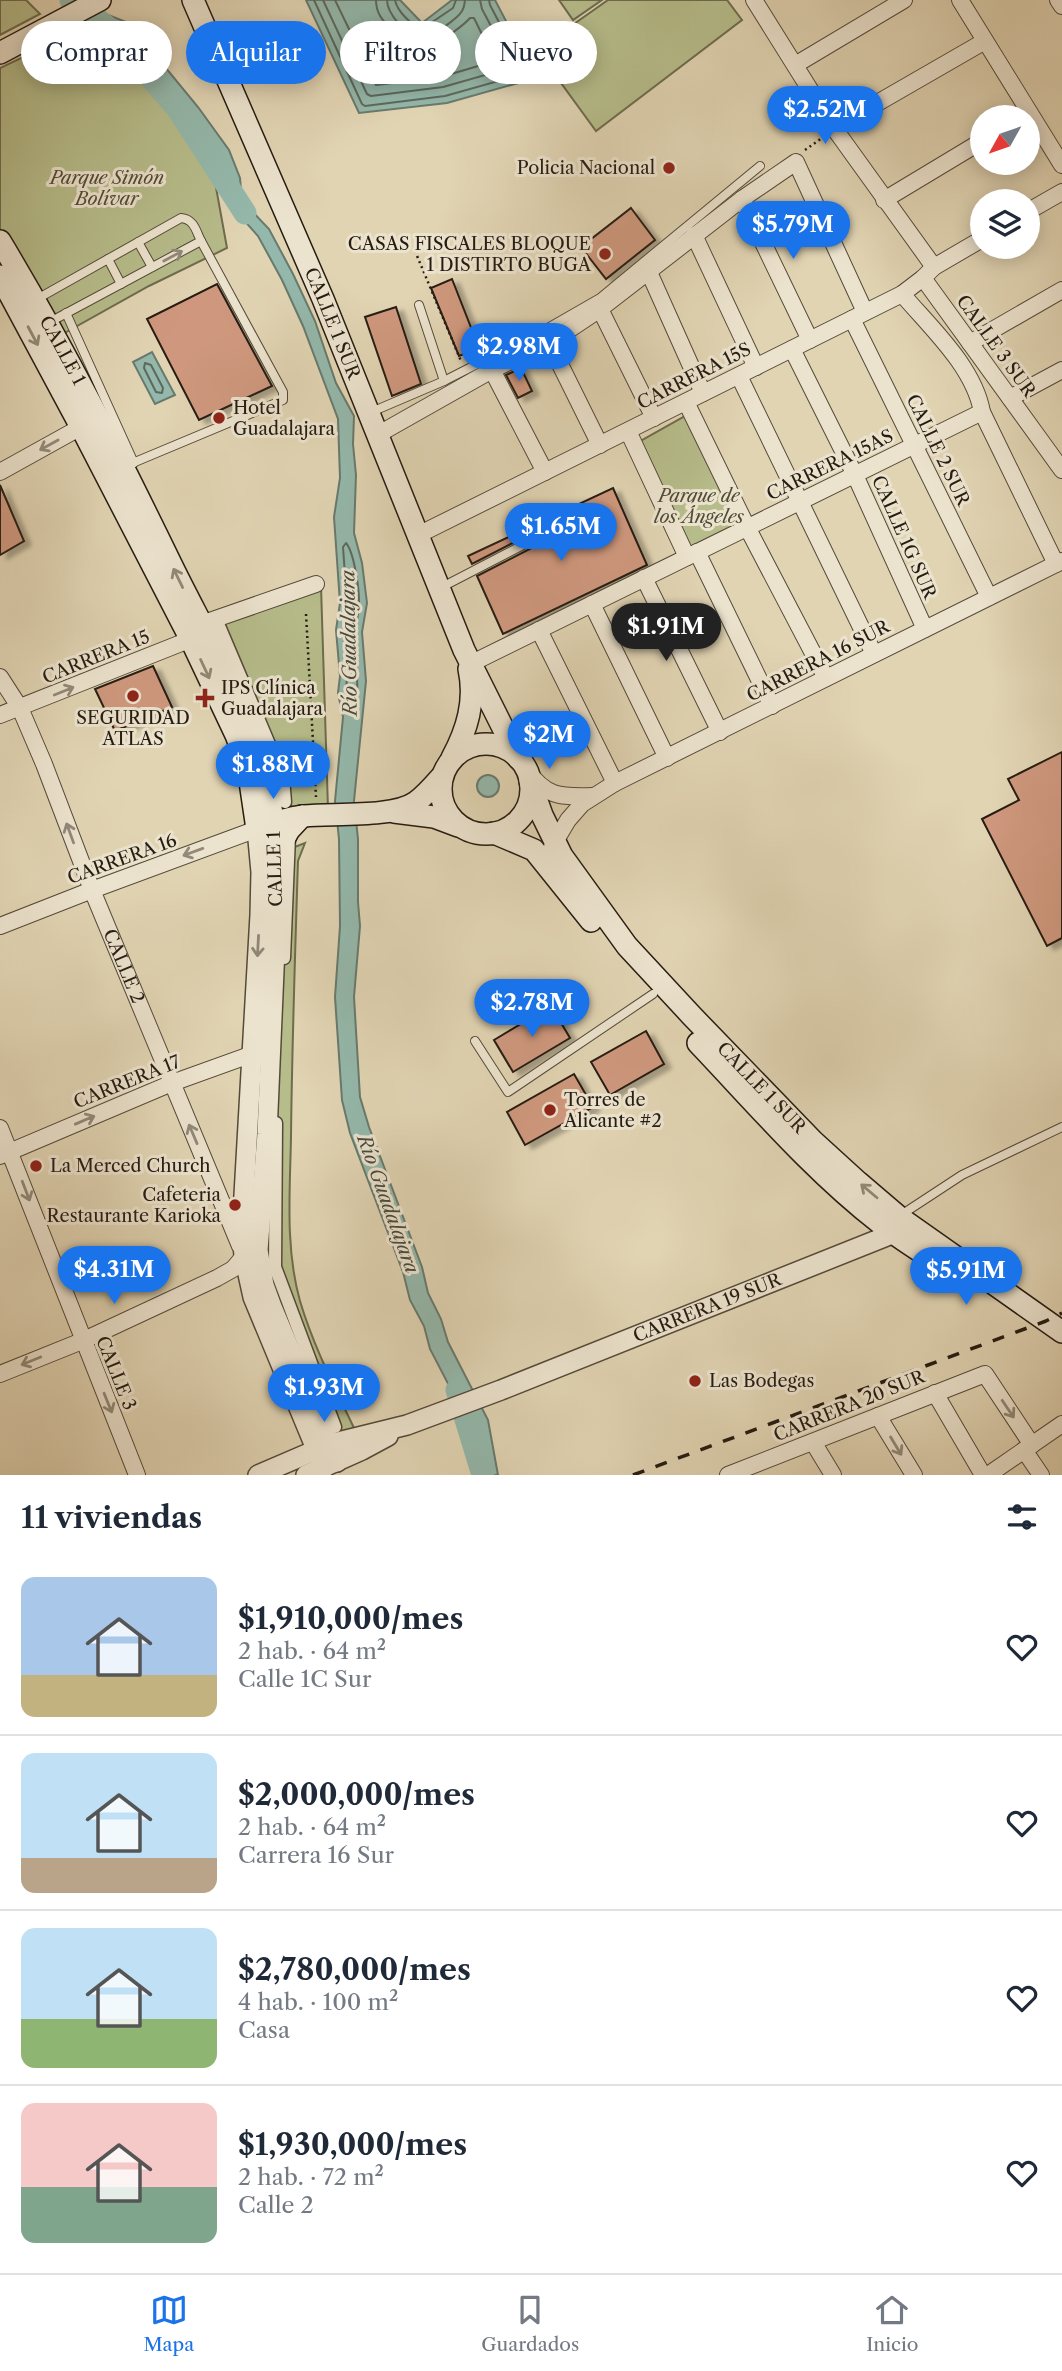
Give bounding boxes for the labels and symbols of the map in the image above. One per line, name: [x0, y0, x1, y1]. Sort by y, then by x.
pin: $2.52M: [768, 86, 882, 146]
north arrow: [970, 105, 1040, 175]
place label: Policia Nacional: [517, 157, 655, 179]
marker: Policia Nacional: [661, 160, 677, 176]
park label: Parque Simón Bolívar: [48, 167, 164, 210]
pin: $5.79M: [736, 202, 850, 261]
place label: CASAS FISCALES BLOQUE 1 DISTIRTO BUGA: [348, 233, 592, 276]
marker: CASAS FISCALES BLOQUE 1 DISTIRTO BUGA: [597, 246, 613, 262]
one-way arrow: [162, 249, 183, 262]
street label: CALLE 1 SUR: [300, 264, 365, 383]
street label: CALLE 3 SUR: [952, 291, 1041, 402]
street label: CALLE 1: [35, 312, 90, 389]
pin: $2.98M: [462, 324, 576, 383]
one-way arrow: [26, 325, 40, 346]
street label: CARRERA 15S: [633, 338, 755, 414]
street label: CALLE 2 SUR: [902, 391, 975, 510]
place label: Hotel Guadalajara: [233, 397, 335, 440]
marker: Hotel Guadalajara: [211, 410, 227, 426]
street label: CARRERA 15AS: [763, 425, 897, 505]
one-way arrow: [40, 438, 60, 452]
street label: CALLE 1G SUR: [867, 472, 941, 603]
park label: Parque de los Ángeles: [654, 485, 744, 528]
pin: $1.65M: [504, 504, 618, 563]
one-way arrow: [171, 568, 185, 589]
water label: Río Guadalajara: [336, 569, 362, 718]
pin: $1.91M: [609, 604, 723, 663]
street label: CARRERA 16 SUR: [743, 615, 894, 707]
street label: CARRERA 15: [39, 625, 153, 689]
one-way arrow: [199, 658, 212, 679]
place label: IPS Clínica Guadalajara: [221, 677, 323, 720]
one-way arrow: [52, 683, 74, 696]
marker: SEGURIDAD ATLAS: [125, 688, 141, 704]
marker: IPS Clínica Guadalajara: [195, 688, 215, 708]
place label: SEGURIDAD ATLAS: [76, 707, 190, 750]
pin: $2M: [515, 712, 583, 771]
pin: $1.88M: [216, 742, 330, 801]
one-way arrow: [63, 822, 76, 844]
street label: CARRERA 16: [64, 829, 180, 889]
street label: CALLE 1: [263, 830, 287, 907]
one-way arrow: [183, 847, 205, 860]
street label: CALLE 2: [98, 926, 149, 1006]
one-way arrow: [252, 934, 265, 957]
pin: $2.78M: [475, 979, 589, 1039]
street label: CALLE 1 SUR: [712, 1038, 811, 1138]
street label: CARRERA 17: [70, 1051, 184, 1113]
place label: Torres de Alicante #2: [563, 1089, 662, 1132]
marker: Torres de Alicante #2: [542, 1102, 558, 1118]
one-way arrow: [74, 1113, 96, 1126]
one-way arrow: [186, 1124, 199, 1145]
water label: Río Guadalajara: [352, 1130, 424, 1277]
place label: La Merced Church: [50, 1155, 211, 1177]
marker: La Merced Church: [28, 1158, 44, 1174]
one-way arrow: [21, 1179, 33, 1201]
one-way arrow: [860, 1183, 878, 1199]
place label: Cafeteria Restaurante Karioka: [47, 1184, 221, 1227]
marker: Cafeteria Restaurante Karioka: [227, 1197, 243, 1213]
pin: $4.31M: [57, 1246, 171, 1306]
pin: $5.91M: [909, 1248, 1023, 1307]
street label: CARRERA 19 SUR: [630, 1268, 785, 1347]
street label: CALLE 3: [91, 1333, 141, 1413]
one-way arrow: [20, 1356, 42, 1369]
pin: $1.93M: [267, 1364, 381, 1424]
street label: CARRERA 20 SUR: [770, 1365, 929, 1446]
place label: Las Bodegas: [709, 1370, 814, 1392]
marker: Las Bodegas: [687, 1373, 703, 1389]
one-way arrow: [102, 1392, 115, 1413]
one-way arrow: [1001, 1399, 1015, 1419]
one-way arrow: [889, 1435, 903, 1455]

